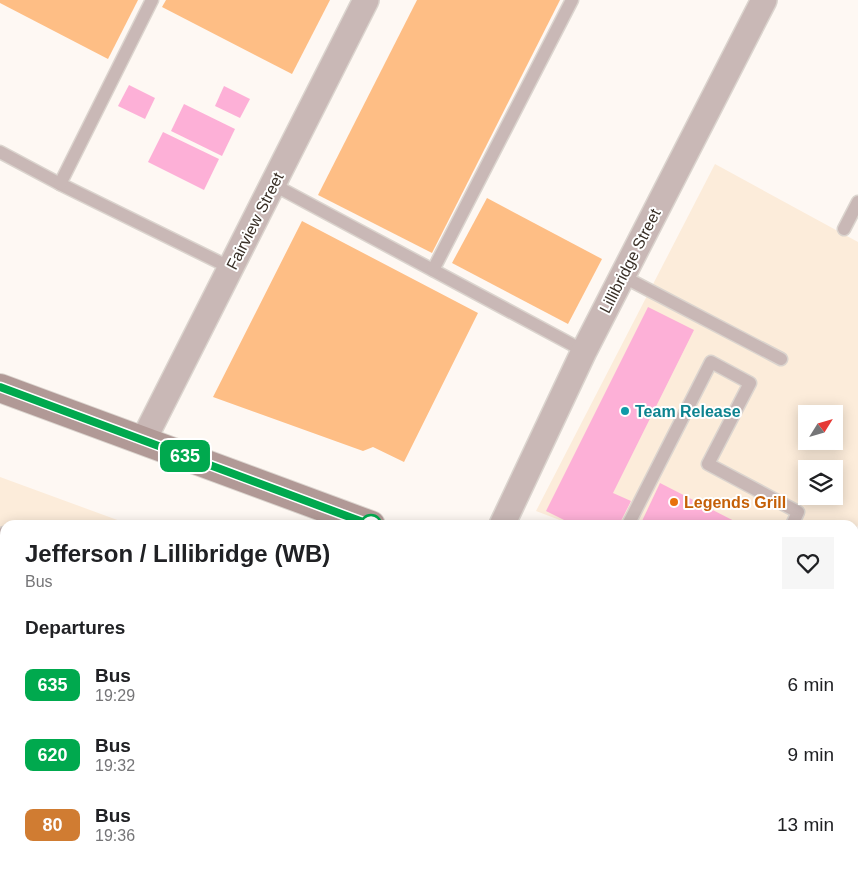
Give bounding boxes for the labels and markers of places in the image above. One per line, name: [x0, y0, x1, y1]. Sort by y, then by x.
place label: Team Release: [635, 403, 741, 420]
marker: Team Release: [619, 405, 631, 417]
place label: Legends Grill: [684, 494, 786, 511]
marker: Legends Grill: [668, 496, 680, 508]
unlabelled marker: [360, 514, 382, 536]

